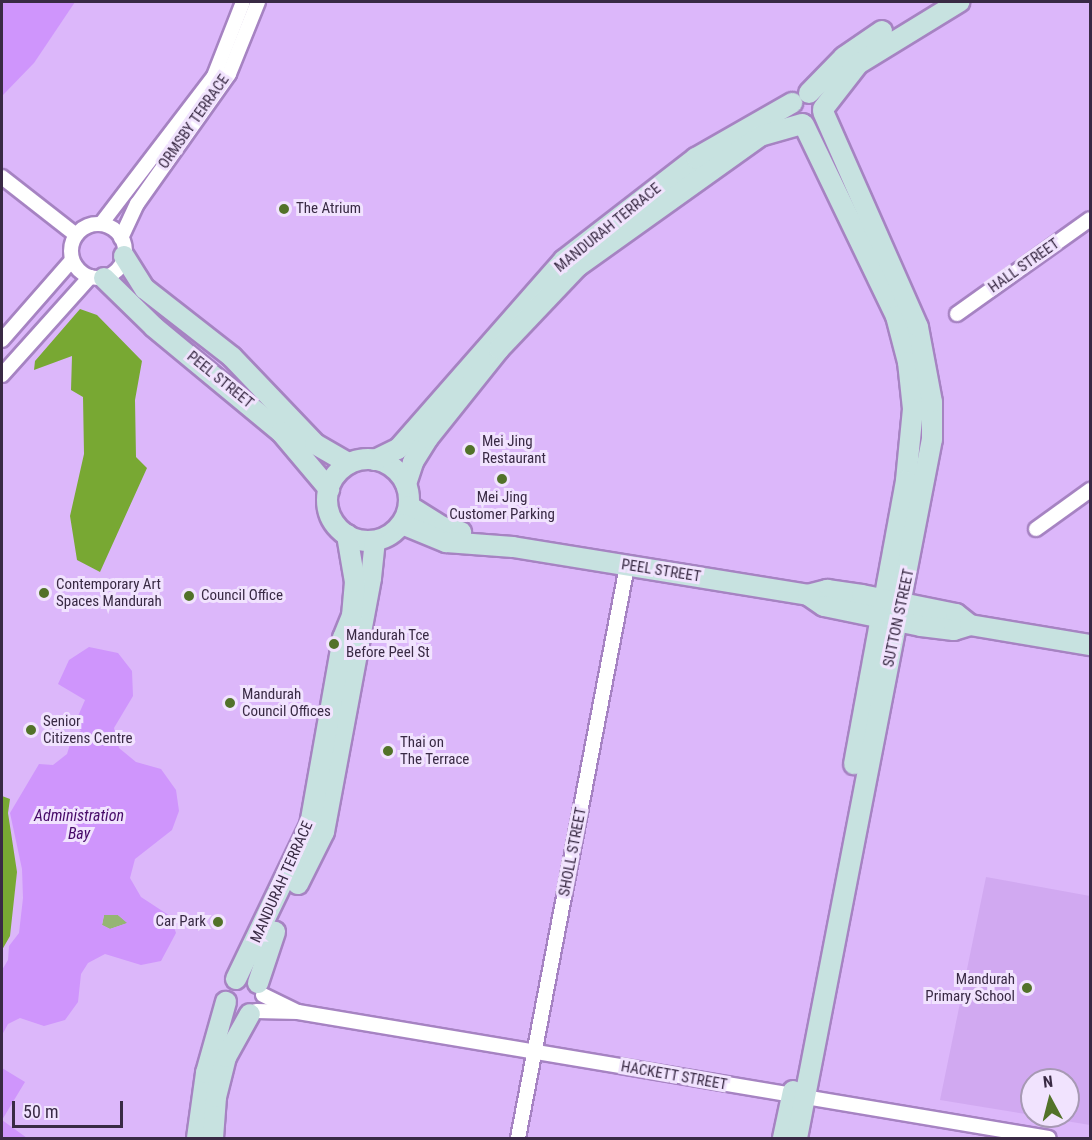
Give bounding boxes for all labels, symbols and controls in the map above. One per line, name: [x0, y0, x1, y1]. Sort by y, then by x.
street label: ORMSBY TERRACE: [155, 71, 233, 173]
street label: MANDURAH TERRACE: [551, 180, 665, 276]
place label: The Atrium: [296, 200, 361, 218]
marker: The Atrium: [277, 202, 291, 216]
street label: HALL STREET: [985, 235, 1063, 297]
street label: PEEL STREET: [183, 348, 257, 412]
place label: Mei Jing Restaurant: [482, 432, 546, 467]
marker: Mei Jing Restaurant: [463, 443, 477, 457]
marker: Mei Jing Customer Parking: [495, 472, 509, 486]
place label: Mei Jing Customer Parking: [449, 488, 555, 523]
street label: PEEL STREET: [620, 556, 702, 586]
street label: SUTTON STREET: [880, 567, 918, 669]
place label: Contemporary Art Spaces Mandurah: [56, 575, 162, 610]
marker: Contemporary Art Spaces Mandurah: [37, 586, 51, 600]
place label: Council Office: [201, 587, 283, 605]
marker: Council Office: [182, 589, 196, 603]
place label: Mandurah Tce Before Peel St: [346, 626, 430, 661]
marker: Mandurah Tce Before Peel St: [327, 637, 341, 651]
place label: Mandurah Council Offices: [242, 685, 331, 720]
marker: Mandurah Council Offices: [223, 696, 237, 710]
place label: Senior Citizens Centre: [43, 712, 133, 747]
marker: Senior Citizens Centre: [24, 723, 38, 737]
place label: Thai on The Terrace: [400, 733, 470, 768]
marker: Thai on The Terrace: [381, 744, 395, 758]
water label: Administration Bay: [34, 806, 124, 844]
street label: SHOLL STREET: [556, 806, 590, 898]
street label: MANDURAH TERRACE: [247, 818, 317, 946]
place label: Car Park: [156, 913, 206, 931]
marker: Car Park: [211, 915, 225, 929]
place label: Mandurah Primary School: [925, 970, 1015, 1005]
marker: Mandurah Primary School: [1020, 981, 1034, 995]
street label: HACKETT STREET: [619, 1058, 729, 1094]
north arrow: [1020, 1068, 1080, 1128]
text: N: [1042, 1072, 1054, 1092]
scale bar: [15, 1089, 126, 1127]
text: 50 m: [23, 1101, 58, 1122]

